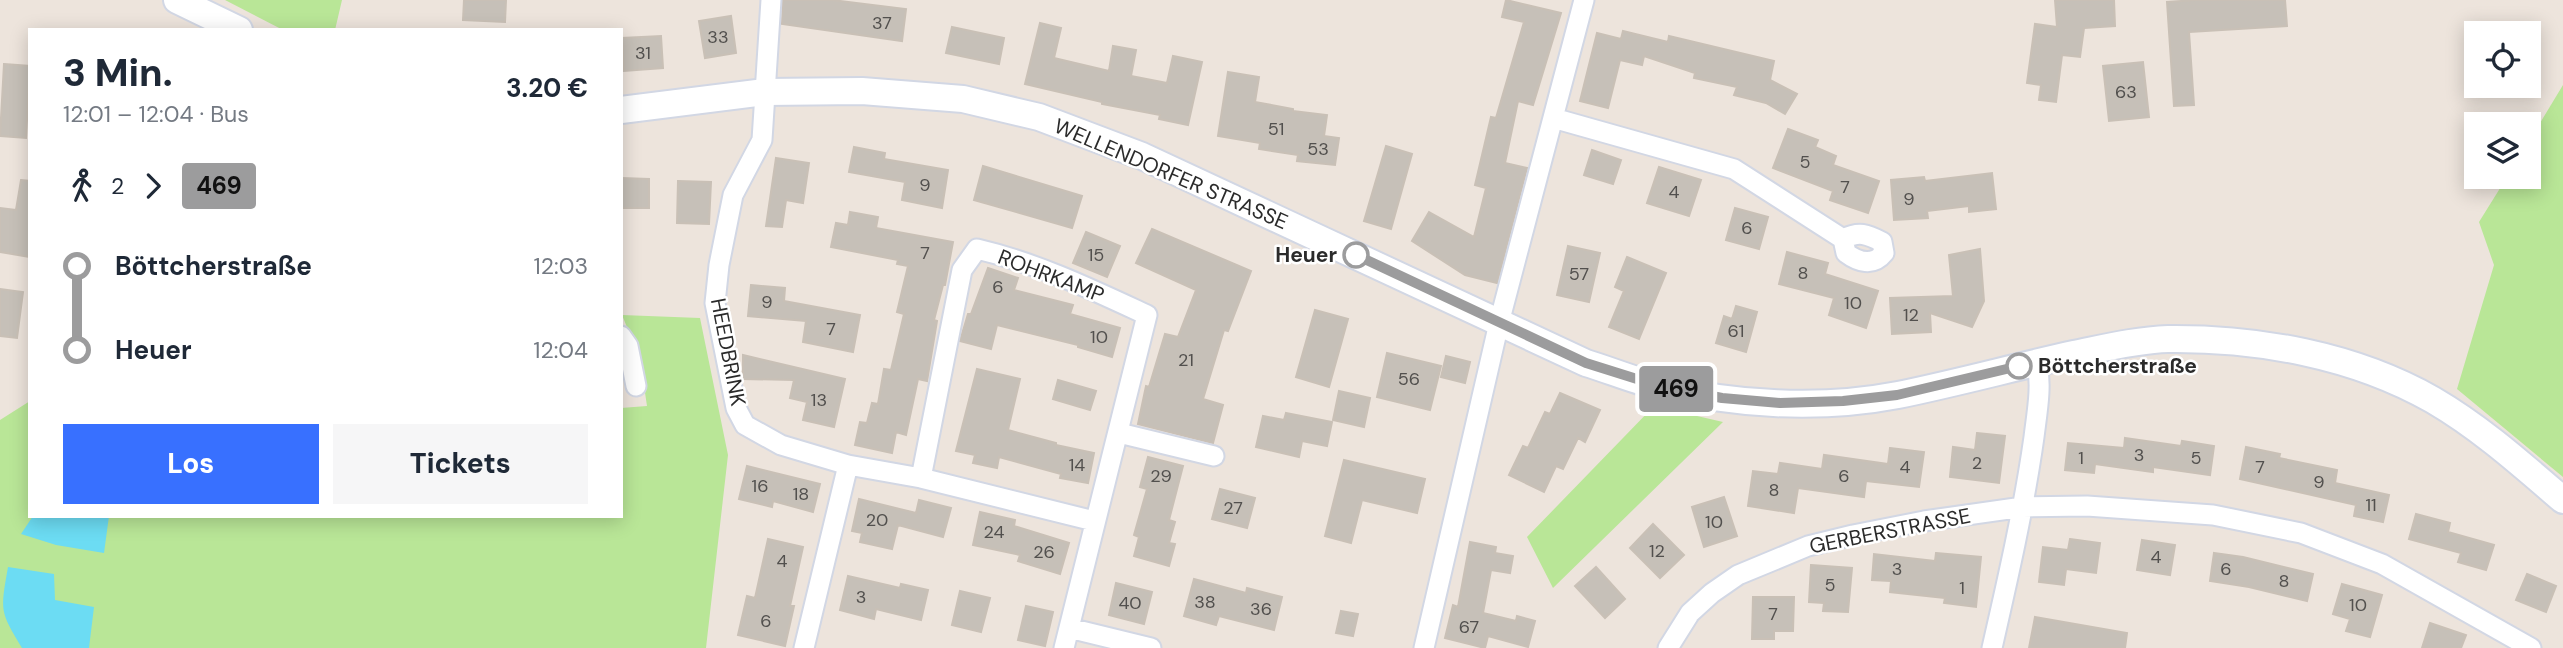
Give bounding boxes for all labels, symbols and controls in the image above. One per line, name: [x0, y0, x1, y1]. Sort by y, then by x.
house number: 37: [872, 11, 892, 35]
map controls: [2464, 21, 2541, 189]
button: locate: [2464, 21, 2541, 98]
house number: 33: [707, 25, 729, 49]
house number: 31: [635, 41, 651, 65]
text: 3 Min.: [63, 48, 173, 98]
text: 3.20 €: [506, 71, 588, 105]
house number: 63: [2115, 80, 2137, 104]
text: 12:01 – 12:04 · Bus: [63, 99, 249, 129]
street label: WELLENDORFER STRASSE: [1050, 112, 1292, 236]
button: layers: [2464, 112, 2541, 189]
house number: 51: [1268, 117, 1284, 141]
house number: 53: [1307, 137, 1329, 161]
house number: 5: [1800, 150, 1810, 174]
icon: walk: [63, 167, 101, 205]
icon: forward: [134, 167, 172, 205]
text: 469: [196, 170, 242, 201]
text: 2: [111, 171, 124, 201]
house number: 9: [919, 173, 931, 197]
house number: 7: [1840, 175, 1850, 199]
house number: 4: [1669, 180, 1680, 204]
house number: 9: [1903, 187, 1915, 211]
house number: 6: [1741, 216, 1753, 240]
house number: 7: [920, 241, 930, 265]
place label: Heuer: [1275, 241, 1337, 269]
marker: Heuer: [1343, 242, 1369, 268]
street label: ROHRKAMP: [994, 243, 1108, 309]
house number: 15: [1088, 243, 1104, 267]
text: Böttcherstraße: [115, 249, 312, 283]
text: 12:03: [534, 251, 588, 281]
house number: 8: [1798, 261, 1808, 285]
house number: 57: [1569, 262, 1589, 286]
house number: 6: [992, 275, 1004, 299]
house number: 9: [761, 290, 773, 314]
house number: 10: [1844, 291, 1862, 315]
street label: HEEDBRINK: [704, 296, 752, 408]
house number: 12: [1903, 303, 1919, 327]
house number: 7: [826, 317, 836, 341]
house number: 61: [1728, 319, 1744, 343]
house number: 10: [1090, 325, 1108, 349]
text: Heuer: [115, 333, 192, 367]
text: 12:04: [533, 335, 588, 365]
house number: 21: [1178, 348, 1194, 372]
place label: Böttcherstraße: [2038, 352, 2197, 380]
marker: Böttcherstraße: [2006, 353, 2032, 379]
line badge: 469: [1636, 366, 1716, 412]
house number: 56: [1398, 367, 1420, 391]
text: 469: [1653, 373, 1699, 404]
house number: 13: [811, 388, 827, 412]
button: Los: [63, 424, 319, 504]
button: Tickets: [333, 424, 588, 504]
house number: 3: [2134, 443, 2144, 467]
house number: 1: [2078, 446, 2084, 470]
house number: 5: [2191, 446, 2201, 470]
house number: 2: [1972, 451, 1982, 475]
house number: 14: [1069, 453, 1085, 477]
house number: 4: [1900, 455, 1911, 479]
house number: 7: [2255, 455, 2265, 479]
house number: 29: [1150, 464, 1172, 488]
house number: 6: [1838, 464, 1850, 488]
house number: 9: [2313, 470, 2325, 494]
house number: 16: [752, 474, 768, 498]
house number: 8: [1769, 478, 1779, 502]
house number: 18: [793, 482, 809, 506]
house number: 11: [2365, 493, 2377, 517]
house number: 27: [1223, 496, 1243, 520]
street label: GERBERSTRASSE: [1807, 502, 1973, 560]
house number: 20: [866, 508, 888, 532]
house number: 10: [1705, 510, 1723, 534]
house number: 24: [984, 520, 1005, 544]
house number: 12: [1649, 539, 1665, 563]
house number: 26: [1033, 540, 1055, 564]
house number: 4: [2151, 545, 2162, 569]
house number: 4: [777, 549, 788, 573]
house number: 3: [1892, 557, 1902, 581]
house number: 6: [2220, 557, 2232, 581]
house number: 8: [2279, 569, 2289, 593]
house number: 5: [1825, 573, 1835, 597]
house number: 1: [1959, 576, 1965, 600]
house number: 3: [856, 585, 866, 609]
house number: 38: [1194, 590, 1216, 614]
house number: 40: [1118, 591, 1142, 615]
house number: 10: [2349, 593, 2367, 617]
house number: 36: [1250, 597, 1272, 621]
house number: 7: [1768, 602, 1778, 626]
house number: 6: [760, 609, 772, 633]
house number: 67: [1459, 615, 1479, 639]

